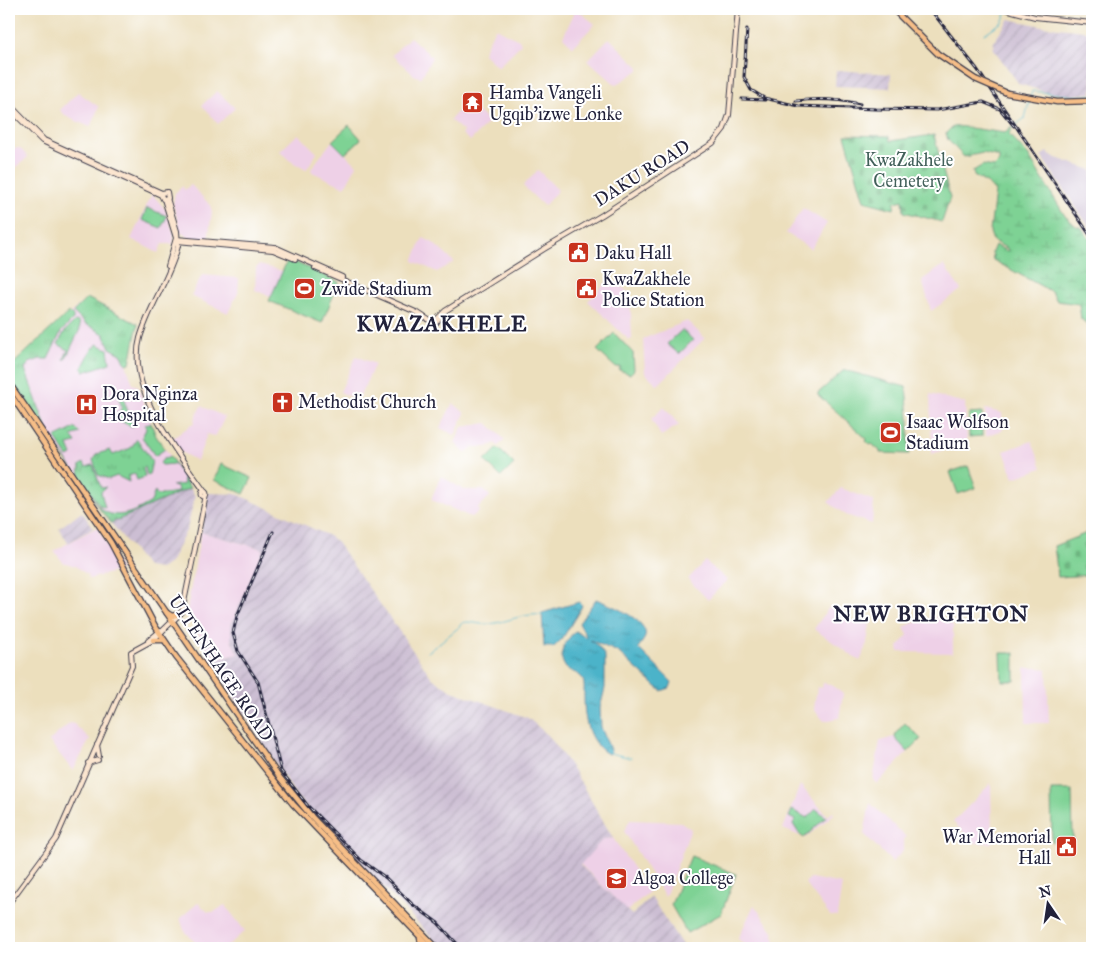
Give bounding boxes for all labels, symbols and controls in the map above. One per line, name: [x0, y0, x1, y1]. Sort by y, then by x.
place label: Hamba Vangeli Ugqib'izwe Lonke: [489, 82, 622, 126]
temple icon: Hamba Vangeli Ugqib'izwe Lonke: [461, 91, 485, 115]
street label: DAKU ROAD: [590, 135, 694, 211]
park label: KwaZakhele Cemetery: [865, 149, 953, 192]
public building icon: Daku Hall: [567, 241, 591, 265]
place label: Daku Hall: [595, 242, 672, 264]
place label: KwaZakhele Police Station: [602, 268, 704, 311]
sports icon: Zwide Stadium: [293, 277, 317, 301]
public building icon: KwaZakhele Police Station: [574, 277, 598, 301]
place label: Zwide Stadium: [321, 278, 432, 300]
district label: KWAZAKHELE: [357, 310, 527, 337]
place label: Dora Nginza Hospital: [102, 383, 198, 426]
church icon: Methodist Church: [270, 390, 294, 414]
place label: Methodist Church: [298, 391, 436, 413]
hospital icon: Dora Nginza Hospital: [74, 392, 98, 416]
place label: Isaac Wolfson Stadium: [906, 411, 1009, 454]
sports icon: Isaac Wolfson Stadium: [878, 420, 902, 444]
street label: UITENHAGE ROAD: [164, 591, 278, 745]
district label: NEW BRIGHTON: [833, 600, 1029, 627]
place label: War Memorial Hall: [942, 826, 1051, 869]
public building icon: War Memorial Hall: [1055, 835, 1079, 859]
school or university icon: Algoa College: [605, 866, 629, 890]
place label: Algoa College: [632, 867, 734, 890]
north arrow: [1024, 880, 1074, 930]
text: N: [1037, 882, 1053, 901]

